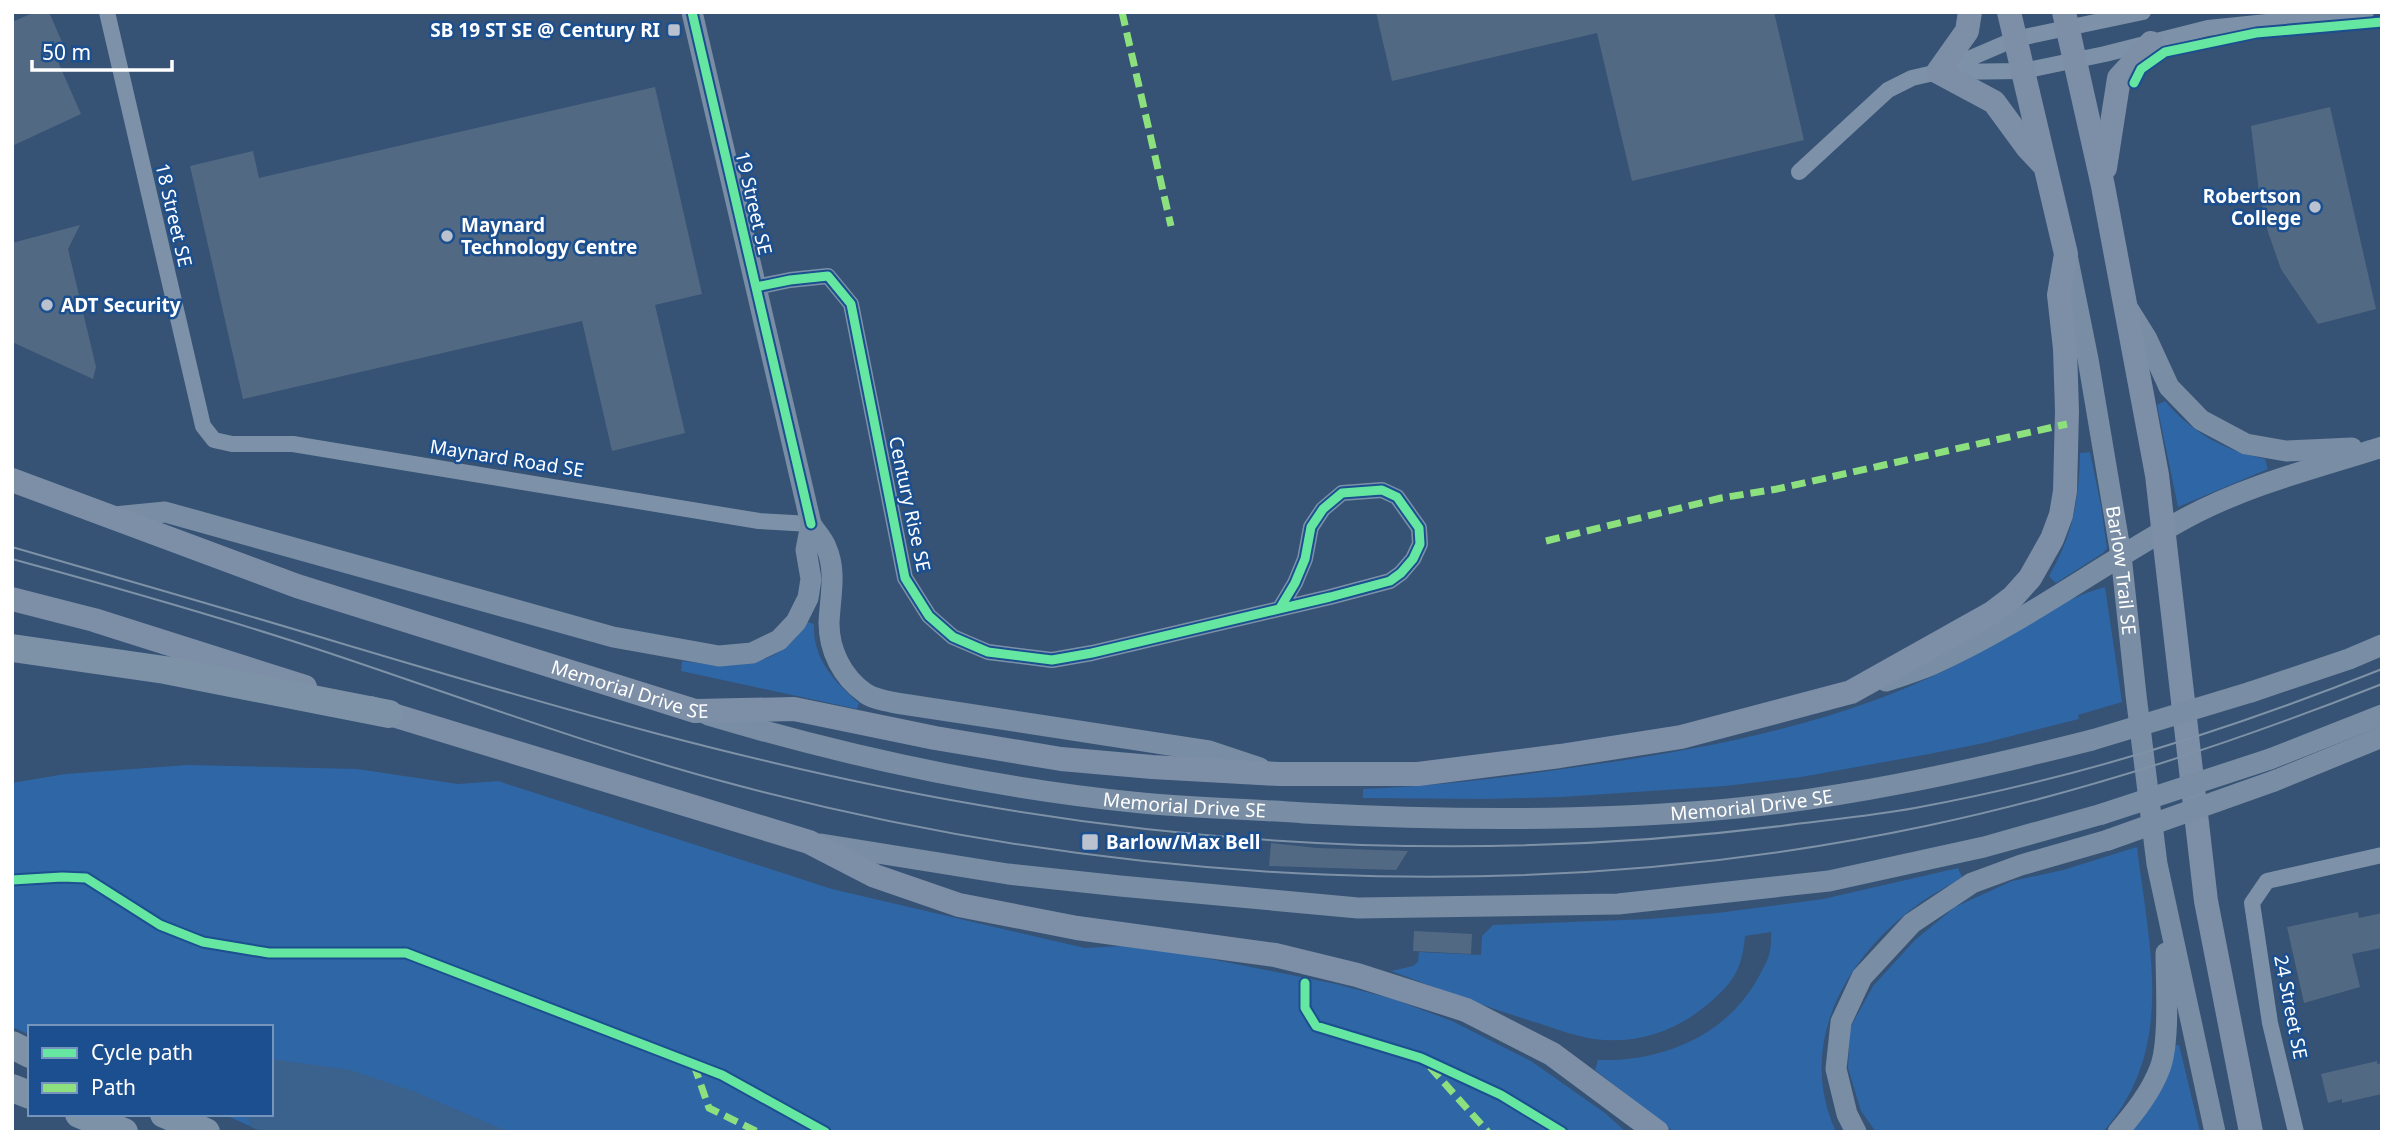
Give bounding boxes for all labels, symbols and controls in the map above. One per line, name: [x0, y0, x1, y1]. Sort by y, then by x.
place label: SB 19 ST SE @ Century RI: [430, 17, 660, 43]
marker: SB 19 ST SE @ Century RI: [666, 22, 682, 38]
scale bar: [32, 28, 172, 72]
text: 50 m: [42, 38, 91, 66]
street label: 19 Street SE: [729, 149, 779, 257]
street label: 18 Street SE: [149, 161, 199, 269]
place label: Robertson College: [2203, 183, 2301, 231]
marker: Robertson College: [2307, 199, 2323, 215]
place label: Maynard Technology Centre: [461, 212, 637, 260]
marker: Maynard Technology Centre: [439, 228, 455, 244]
place label: ADT Security: [61, 292, 181, 318]
marker: ADT Security: [39, 297, 55, 313]
street label: Maynard Road SE: [428, 433, 586, 483]
street label: Century Rise SE: [883, 434, 937, 574]
street label: Barlow Trail SE: [2100, 504, 2142, 636]
street label: Memorial Drive SE: [548, 654, 709, 724]
street label: Memorial Drive SE: [1669, 783, 1835, 827]
street label: Memorial Drive SE: [1102, 786, 1267, 824]
place label: Barlow/Max Bell: [1106, 829, 1260, 855]
marker: Barlow/Max Bell: [1080, 832, 1100, 852]
street label: 24 Street SE: [2268, 953, 2314, 1061]
legend: [28, 1025, 273, 1116]
text: Cycle path: [91, 1038, 193, 1066]
text: Path: [91, 1073, 136, 1101]

